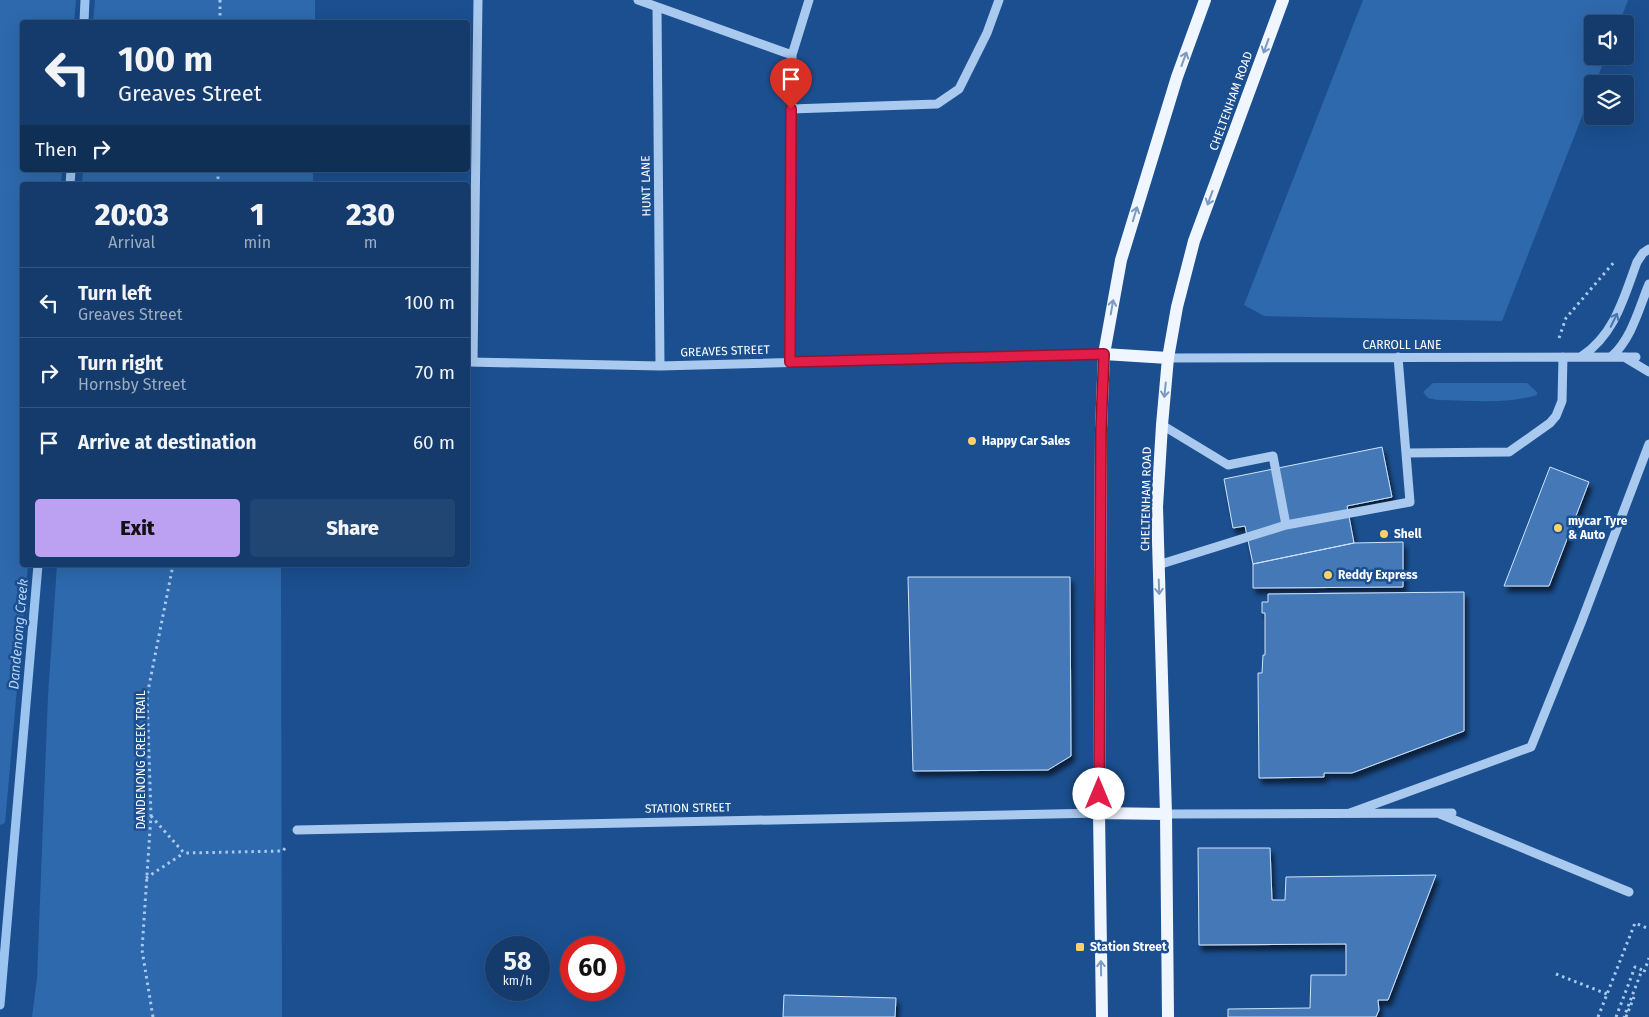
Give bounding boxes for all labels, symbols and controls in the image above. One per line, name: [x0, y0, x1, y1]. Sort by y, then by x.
map controls: [1584, 15, 1634, 125]
button: sound: [1584, 15, 1634, 65]
text: 100 m: [118, 38, 213, 80]
one-way arrow: [1261, 38, 1270, 53]
icon: left: [35, 40, 100, 105]
street label: CHELTENHAM ROAD: [1207, 49, 1256, 153]
one-way arrow: [1180, 51, 1189, 67]
pin: [770, 58, 812, 109]
icon: arrive: [777, 65, 805, 93]
button: layers: [1584, 75, 1634, 125]
text: Greaves Street: [118, 80, 262, 107]
icon: right: [87, 135, 115, 163]
text: Then: [35, 138, 77, 161]
street label: HUNT LANE: [638, 155, 654, 217]
one-way arrow: [1205, 190, 1214, 206]
text: 20:03: [95, 197, 169, 233]
text: 1: [250, 197, 265, 233]
text: 230: [346, 197, 395, 233]
one-way arrow: [1131, 206, 1141, 222]
text: Arrival: [108, 233, 155, 252]
text: min: [244, 233, 271, 252]
text: m: [364, 233, 377, 252]
text: Turn left: [78, 282, 152, 305]
icon: left: [35, 289, 63, 317]
text: 100 m: [404, 291, 455, 314]
one-way arrow: [1108, 299, 1118, 315]
text: Greaves Street: [78, 305, 182, 324]
one-way arrow: [1609, 313, 1619, 328]
street label: CARROLL LANE: [1363, 338, 1441, 352]
street label: GREAVES STREET: [680, 342, 771, 360]
text: Turn right: [78, 352, 163, 375]
icon: right: [35, 359, 63, 387]
text: 70 m: [415, 361, 455, 384]
text: Hornsby Street: [78, 375, 186, 394]
one-way arrow: [1160, 382, 1170, 398]
icon: arrive: [35, 429, 63, 457]
text: Arrive at destination: [78, 431, 257, 454]
text: 60 m: [413, 431, 455, 454]
place label: Happy Car Sales: [982, 434, 1070, 448]
marker: Happy Car Sales: [966, 435, 978, 447]
street label: CHELTENHAM ROAD: [1138, 446, 1154, 551]
button: Exit: [35, 499, 240, 557]
button: Share: [250, 499, 455, 557]
place label: mycar Tyre & Auto: [1568, 514, 1628, 542]
marker: mycar Tyre & Auto: [1552, 522, 1564, 534]
place label: Shell: [1394, 527, 1422, 541]
marker: Shell: [1378, 528, 1390, 540]
place label: Reddy Express: [1338, 568, 1418, 582]
marker: Reddy Express: [1322, 569, 1334, 581]
water label: Dandenong Creek: [5, 578, 32, 690]
one-way arrow: [1154, 578, 1164, 595]
street label: DANDENONG CREEK TRAIL: [134, 690, 148, 830]
position arrow: [1072, 767, 1124, 819]
street label: STATION STREET: [645, 800, 732, 816]
speed limit sign: 60: [560, 936, 625, 1001]
place label: Station Street: [1090, 940, 1167, 954]
marker: Station Street: [1074, 941, 1086, 953]
text: 58: [504, 947, 531, 977]
one-way arrow: [1096, 961, 1106, 977]
text: km/h: [503, 974, 532, 988]

